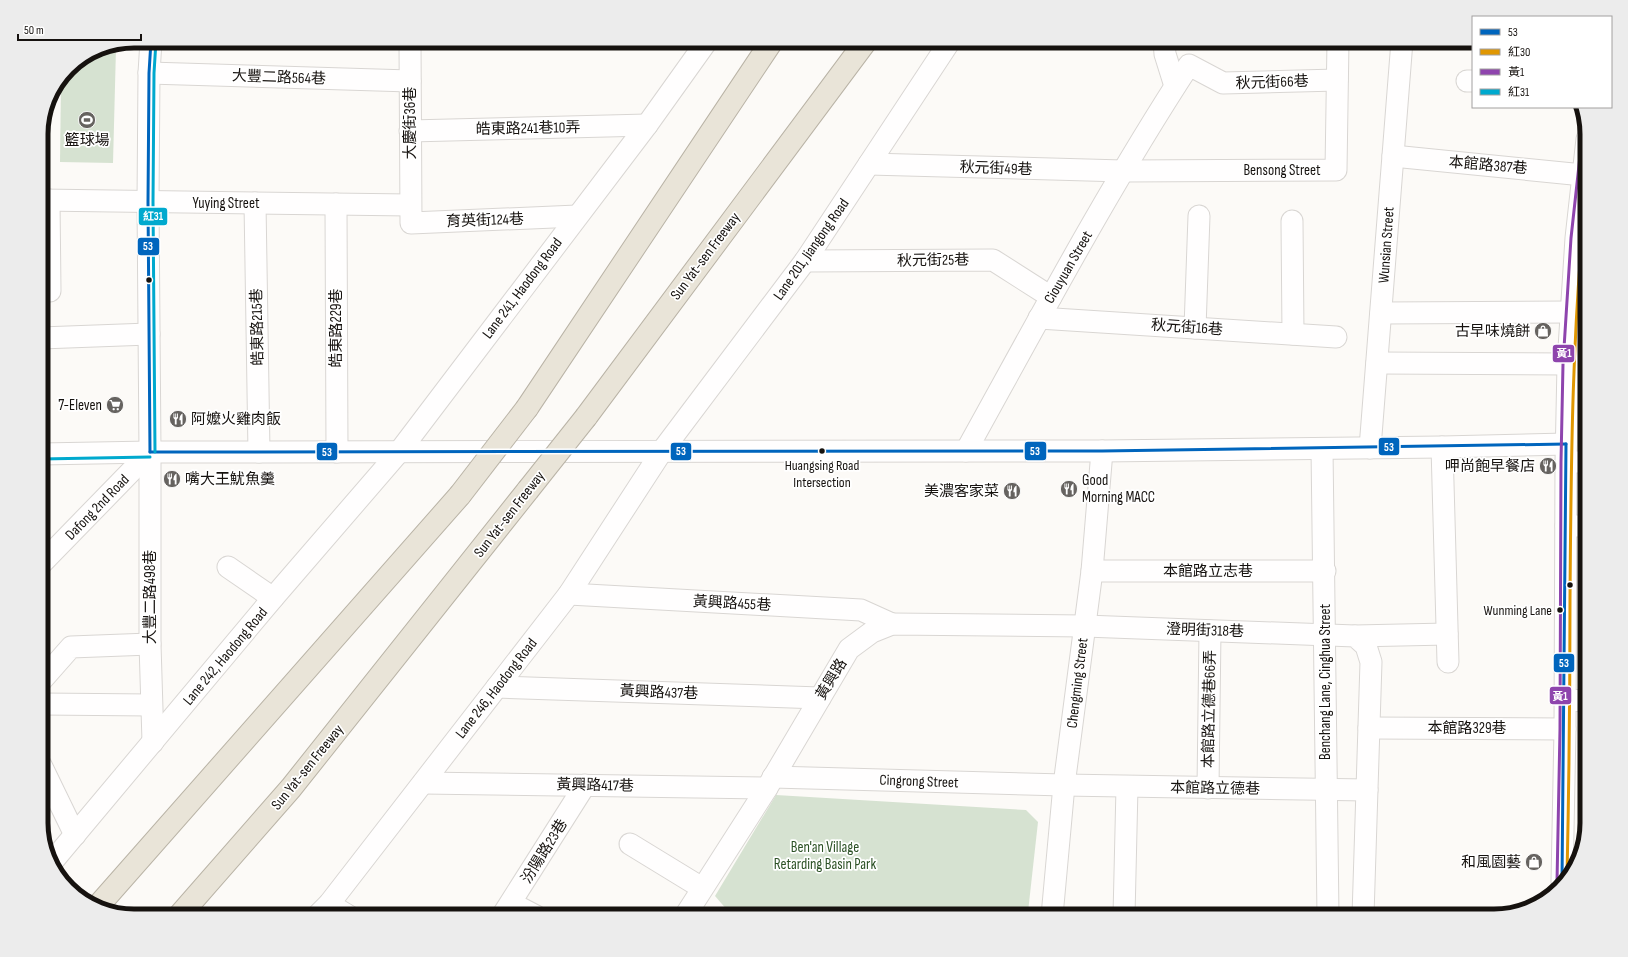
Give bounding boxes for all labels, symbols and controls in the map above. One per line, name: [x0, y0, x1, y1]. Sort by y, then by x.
scale bar: [18, 16, 141, 42]
legend: [1472, 16, 1612, 108]
text: 50 m: [24, 23, 44, 38]
text: 53: [1508, 25, 1518, 40]
text: 紅30: [1508, 45, 1530, 60]
text: 黃1: [1508, 65, 1525, 80]
street label: 大豐二路564巷: [232, 66, 326, 89]
street label: 秋元街66巷: [1235, 72, 1309, 93]
text: 紅31: [1508, 85, 1530, 100]
street label: 大慶街36巷: [401, 87, 420, 159]
sports icon: 籃球場: [77, 110, 97, 130]
street label: 皓東路241巷10弄: [476, 118, 580, 139]
place label: 籃球場: [64, 131, 110, 150]
street label: 本館路387巷: [1448, 153, 1528, 178]
street label: 秋元街49巷: [959, 158, 1033, 179]
street label: Bensong Street: [1243, 161, 1321, 180]
street label: Yuying Street: [193, 194, 260, 213]
street label: Lane 201, Jiangong Road: [769, 195, 854, 304]
street label: Wunsian Street: [1374, 206, 1399, 284]
line badge: 紅31: [138, 207, 168, 226]
street label: Sun Yat-sen Freeway: [666, 209, 745, 304]
text: 紅31: [143, 210, 164, 223]
street label: 育英街124巷: [446, 210, 524, 231]
street label: Ciouyuan Street: [1040, 227, 1097, 307]
street label: Lane 241, Haodong Road: [478, 234, 566, 342]
line badge: 53: [137, 237, 160, 256]
text: 53: [143, 240, 153, 253]
street label: 秋元街25巷: [897, 250, 969, 271]
unlabelled marker: [144, 275, 154, 285]
street label: 皓東路215巷: [247, 288, 268, 366]
street label: 皓東路229巷: [327, 288, 346, 368]
street label: 秋元街16巷: [1150, 316, 1223, 339]
shop icon: 古早味燒餅: [1533, 321, 1553, 341]
place label: 古早味燒餅: [1455, 322, 1530, 341]
line badge: 黃1: [1552, 344, 1575, 363]
text: 黃1: [1556, 347, 1572, 360]
supermarket icon: 7-Eleven: [105, 395, 125, 415]
place label: 7-Eleven: [58, 396, 102, 415]
restaurant icon: 阿嬤火雞肉飯: [168, 409, 188, 429]
place label: 阿嬤火雞肉飯: [191, 410, 281, 429]
line badge: 53: [1378, 437, 1400, 456]
line badge: 53: [1024, 441, 1047, 461]
text: 53: [1384, 441, 1394, 454]
line badge: 53: [316, 442, 338, 461]
line badge: 53: [670, 442, 692, 461]
text: 53: [676, 445, 686, 458]
text: 53: [1030, 445, 1040, 458]
text: 53: [322, 446, 332, 459]
marker: Huangsing Road Intersection: [817, 446, 827, 456]
restaurant icon: 呷尚飽早餐店: [1538, 456, 1558, 476]
place label: Huangsing Road Intersection: [785, 457, 860, 491]
place label: 呷尚飽早餐店: [1445, 457, 1535, 476]
street label: Sun Yat-sen Freeway: [470, 467, 549, 561]
restaurant icon: 嘴大王魷魚羹: [162, 469, 182, 489]
street label: Dafong 2nd Road: [61, 470, 133, 544]
place label: 嘴大王魷魚羹: [185, 470, 275, 489]
place label: Good Morning MACC: [1082, 471, 1155, 507]
restaurant icon: Good Morning MACC: [1059, 479, 1079, 499]
restaurant icon: 美濃客家菜: [1002, 481, 1022, 501]
place label: 美濃客家菜: [924, 482, 999, 501]
street label: 大豐二路498巷: [141, 550, 160, 644]
street label: 本館路立志巷: [1163, 562, 1253, 581]
unlabelled marker: [1565, 580, 1575, 590]
street label: 黃興路455巷: [692, 592, 772, 615]
place label: Wunming Lane: [1484, 602, 1552, 619]
street label: Lane 242, Haodong Road: [179, 604, 272, 709]
street label: Benchang Lane, Cinghua Street: [1316, 604, 1335, 760]
marker: Wunming Lane: [1555, 605, 1565, 615]
street label: 澄明街318巷: [1166, 620, 1244, 641]
street label: Lane 246, Haodong Road: [451, 634, 541, 742]
street label: Chengming Street: [1063, 636, 1093, 729]
street label: 本館路立德巷66弄: [1199, 650, 1220, 768]
line badge: 53: [1553, 653, 1575, 673]
street label: 黃興路: [812, 655, 851, 703]
text: 53: [1559, 657, 1569, 670]
street label: 黃興路437巷: [619, 682, 699, 703]
line badge: 黃1: [1549, 686, 1572, 705]
text: 黃1: [1552, 690, 1568, 703]
street label: 本館路329巷: [1427, 719, 1507, 738]
street label: Sun Yat-sen Freeway: [267, 721, 348, 814]
street label: Cingrong Street: [879, 771, 959, 792]
street label: 黃興路417巷: [556, 775, 634, 796]
street label: 本館路立德巷: [1170, 778, 1260, 799]
street label: 汾陽路23巷: [517, 815, 572, 887]
park label: Ben'an Village Retarding Basin Park: [774, 838, 876, 874]
shop icon: 和風園藝: [1524, 852, 1544, 872]
place label: 和風園藝: [1461, 853, 1521, 872]

